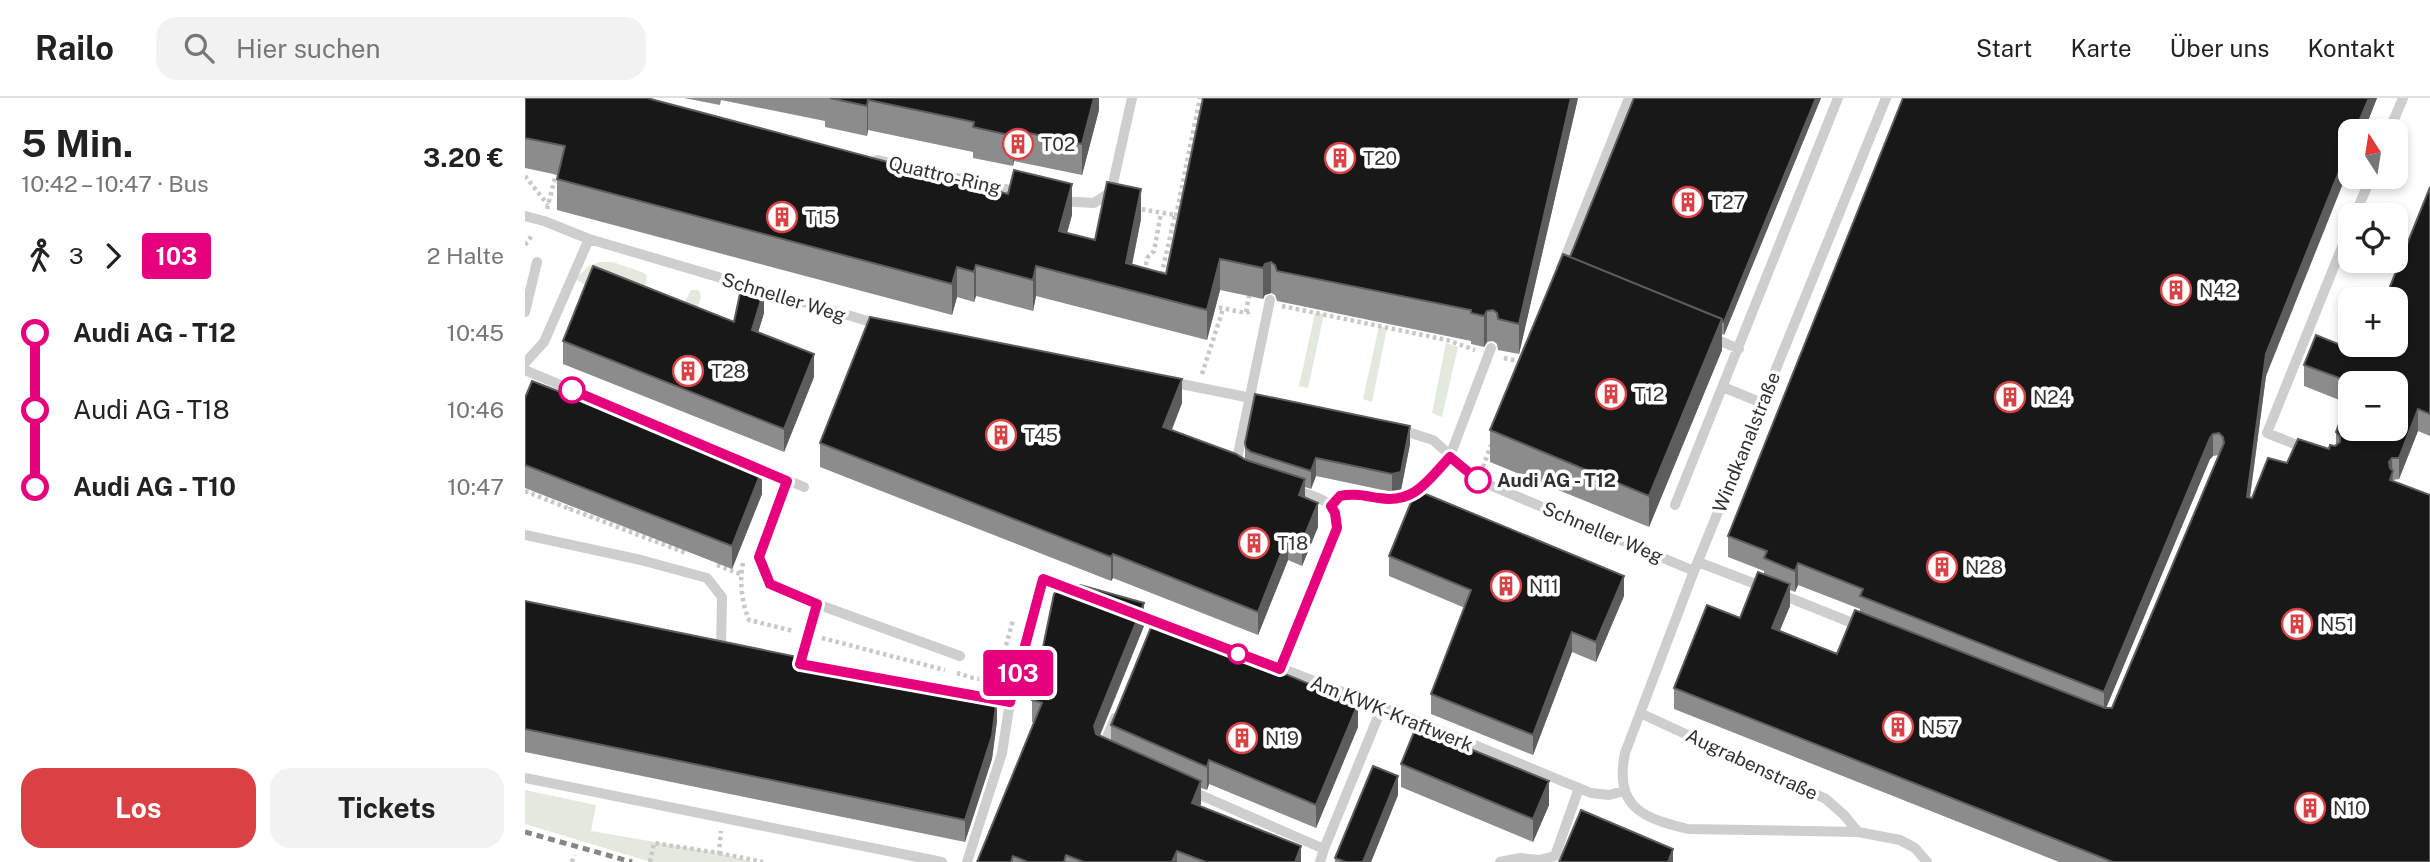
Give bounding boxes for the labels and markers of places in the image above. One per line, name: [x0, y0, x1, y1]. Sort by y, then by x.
building icon: T02: [1001, 127, 1035, 161]
place label: T02: [1041, 133, 1075, 155]
building icon: T20: [1323, 141, 1357, 175]
place label: T20: [1363, 147, 1397, 169]
building icon: T27: [1671, 185, 1705, 219]
place label: T27: [1711, 191, 1745, 213]
building icon: T15: [765, 200, 799, 234]
place label: T15: [805, 206, 836, 228]
building icon: N42: [2159, 273, 2193, 307]
place label: N42: [2199, 279, 2237, 301]
building icon: T28: [671, 354, 705, 388]
place label: T28: [711, 360, 746, 382]
unlabelled marker: [559, 377, 585, 403]
building icon: T12: [1594, 377, 1628, 411]
building icon: N24: [1993, 380, 2027, 414]
place label: T12: [1634, 383, 1664, 405]
place label: N24: [2033, 386, 2071, 408]
building icon: T45: [984, 418, 1018, 452]
place label: T45: [1024, 424, 1058, 446]
marker: Audi AG - T12: [1465, 467, 1491, 493]
place label: Audi AG - T12: [1497, 469, 1616, 491]
building icon: T18: [1237, 526, 1271, 560]
place label: T18: [1277, 532, 1308, 554]
building icon: N28: [1925, 550, 1959, 584]
place label: N28: [1965, 556, 2003, 578]
building icon: N11: [1489, 569, 1523, 603]
place label: N11: [1529, 575, 1559, 597]
building icon: N51: [2280, 607, 2314, 641]
place label: N51: [2320, 613, 2354, 635]
unlabelled marker: [1228, 644, 1248, 664]
building icon: N57: [1881, 710, 1915, 744]
place label: N57: [1921, 716, 1959, 738]
building icon: N19: [1225, 721, 1259, 755]
place label: N19: [1265, 727, 1299, 749]
building icon: N10: [2293, 791, 2327, 825]
place label: N10: [2333, 797, 2367, 819]

